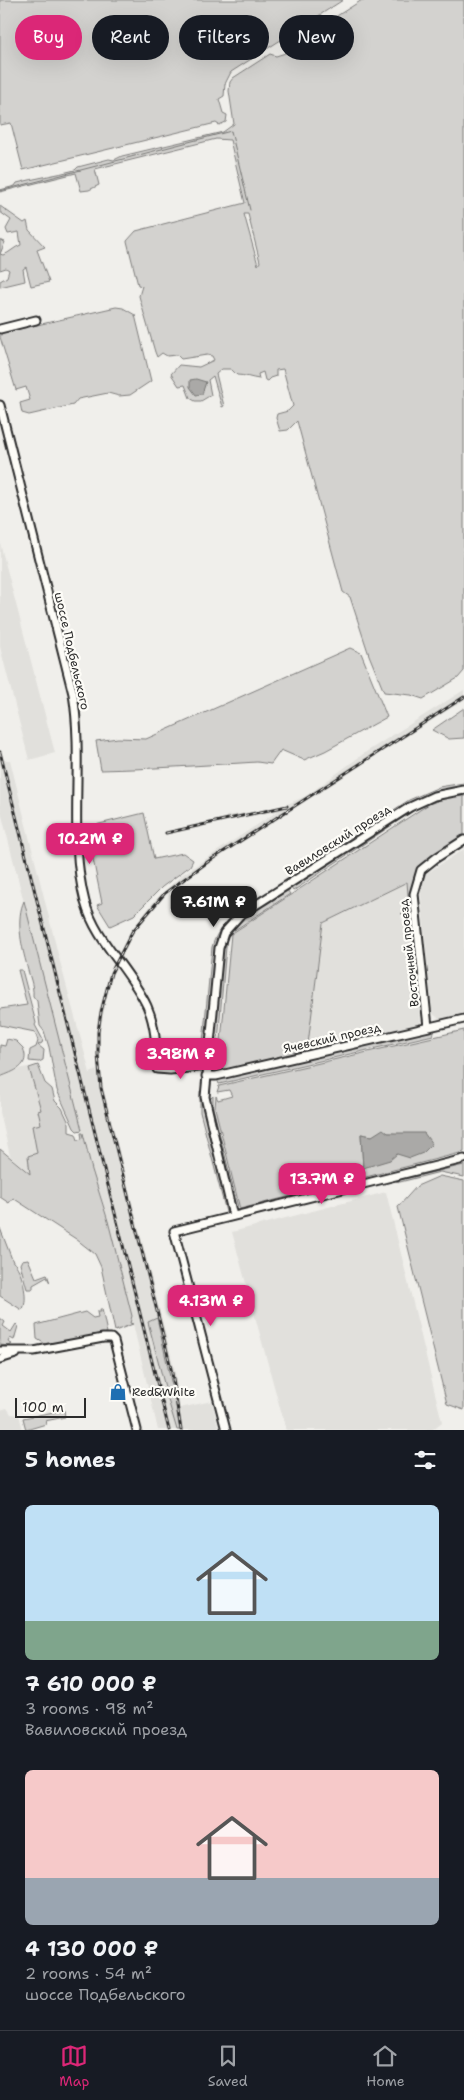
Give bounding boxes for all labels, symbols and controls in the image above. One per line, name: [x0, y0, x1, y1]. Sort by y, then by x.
chip: Buy: [15, 15, 82, 60]
chip: Rent: [92, 15, 169, 60]
chip: Filters: [179, 15, 269, 60]
chip: New: [279, 15, 354, 60]
street label: шоссе Подбельского: [51, 591, 93, 711]
street label: Вавиловский проезд: [282, 801, 394, 879]
pin: 10.2M ₽: [44, 822, 136, 865]
text: 10.2M ₽: [57, 828, 123, 849]
pin: 7.61M ₽: [168, 886, 260, 928]
text: 7.61M ₽: [182, 891, 246, 912]
street label: Восточный проезд: [395, 898, 423, 1008]
street label: Ячевский проезд: [282, 1019, 383, 1057]
pin: 3.98M ₽: [135, 1038, 227, 1080]
text: 3.98M ₽: [147, 1043, 215, 1064]
pin: 13.7M ₽: [276, 1162, 368, 1205]
text: 13.7M ₽: [290, 1168, 354, 1189]
pin: 4.13M ₽: [165, 1284, 257, 1327]
text: 4.13M ₽: [179, 1290, 243, 1311]
shop icon: Red&White: [108, 1382, 128, 1402]
place label: Red&White: [132, 1384, 196, 1400]
scale bar: [15, 1395, 86, 1418]
text: 100 m: [22, 1398, 64, 1416]
text: 5 homes: [25, 1446, 116, 1474]
icon: filters: [411, 1446, 439, 1474]
icon: home: [187, 1538, 277, 1628]
text: 7 610 000 ₽: [25, 1670, 157, 1698]
text: 3 rooms · 98 m²: [25, 1698, 154, 1719]
text: Вавиловский проезд: [25, 1719, 187, 1740]
icon: home: [187, 1803, 277, 1893]
text: 4 130 000 ₽: [25, 1935, 159, 1963]
text: 2 rooms · 54 m²: [25, 1963, 152, 1984]
text: шоссе Подбельского: [25, 1984, 186, 2005]
tab: Map: [59, 2042, 89, 2090]
tab: Saved: [208, 2042, 248, 2090]
tab: Home: [366, 2042, 405, 2090]

